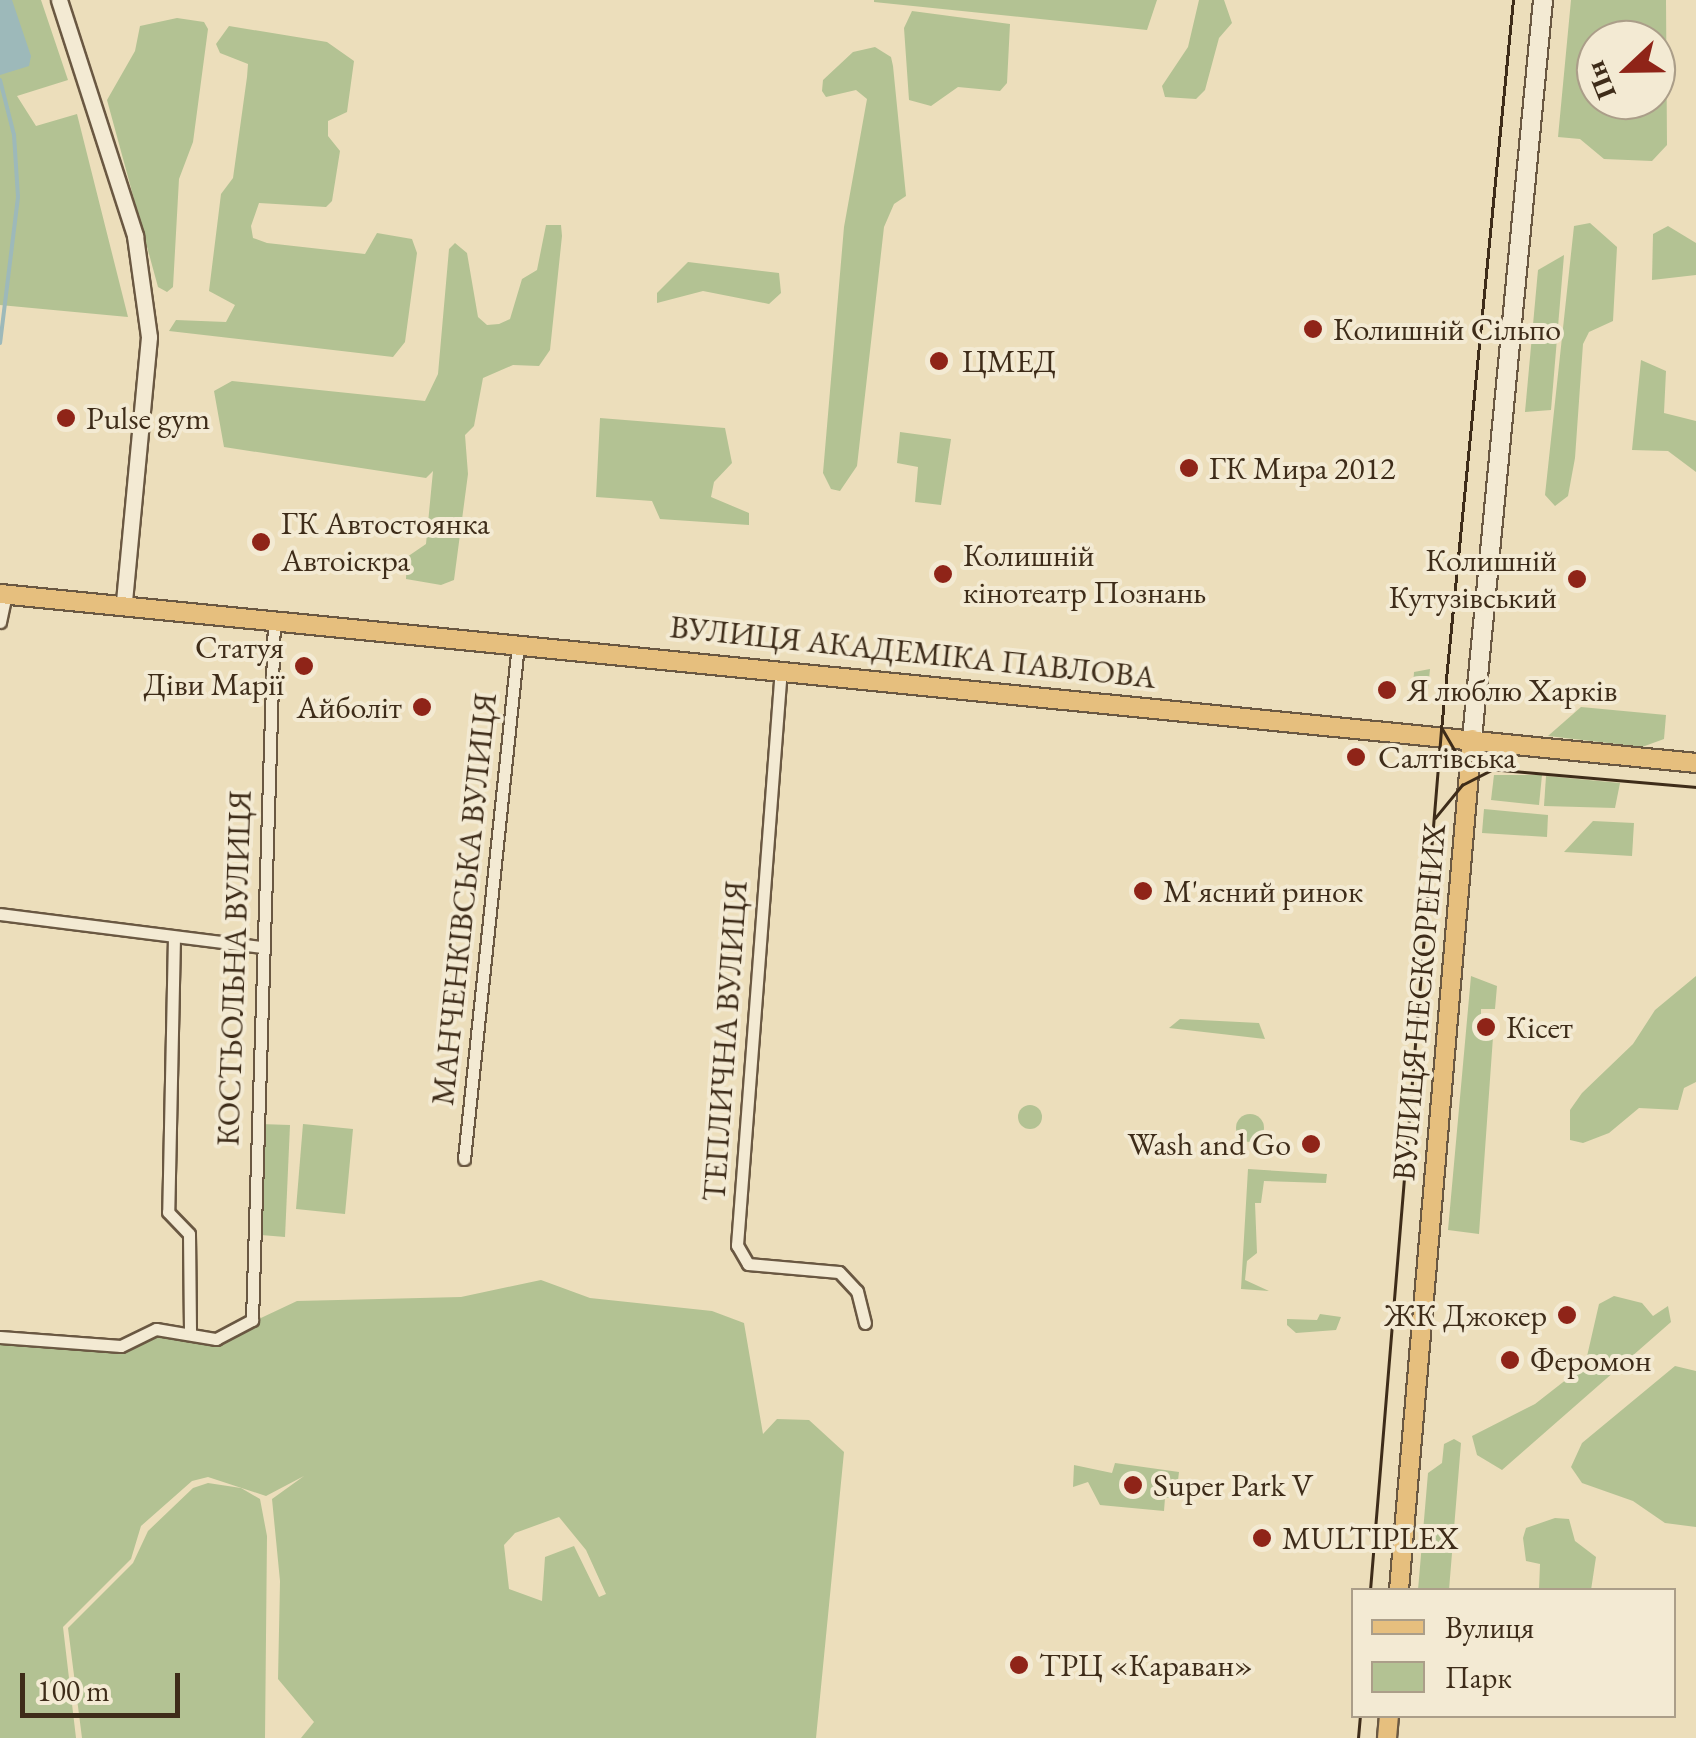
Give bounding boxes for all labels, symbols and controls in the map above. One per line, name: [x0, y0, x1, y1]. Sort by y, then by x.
north arrow: [1576, 20, 1676, 120]
text: Пн: [1576, 56, 1624, 105]
place label: Колишній Сільпо: [1333, 310, 1561, 348]
marker: Колишній Сільпо: [1302, 318, 1324, 340]
place label: ЦМЕД: [962, 342, 1056, 380]
marker: ЦМЕД: [926, 348, 952, 374]
place label: Pulse gym: [86, 399, 210, 437]
marker: Pulse gym: [55, 407, 77, 429]
place label: ГК Мира 2012: [1209, 449, 1395, 487]
marker: ГК Мира 2012: [1178, 457, 1200, 479]
place label: ГК Автостоянка Автоіскра: [281, 505, 490, 580]
marker: ГК Автостоянка Автоіскра: [250, 531, 272, 553]
place label: Колишній кінотеатр Познань: [963, 537, 1206, 612]
place label: Колишній Кутузівський: [1389, 542, 1557, 617]
marker: Колишній кінотеатр Познань: [932, 563, 954, 585]
marker: Колишній Кутузівський: [1566, 568, 1588, 590]
street label: ВУЛИЦЯ АКАДЕМІКА ПАВЛОВА: [668, 607, 1158, 697]
place label: Статуя Діви Марії: [143, 629, 284, 704]
marker: Статуя Діви Марії: [293, 655, 315, 677]
place label: Я люблю Харків: [1407, 671, 1617, 709]
marker: Я люблю Харків: [1376, 679, 1398, 701]
place label: Айболіт: [296, 688, 402, 726]
street label: МАНЧЕНКІВСЬКА ВУЛИЦЯ: [423, 691, 505, 1107]
marker: Айболіт: [411, 696, 433, 718]
place label: Салтівська: [1378, 738, 1516, 776]
marker: Салтівська: [1343, 744, 1369, 770]
street label: КОСТЬОЛЬНА ВУЛИЦЯ: [209, 789, 259, 1147]
street label: ВУЛИЦЯ НЕСКОРЕНИХ: [1384, 822, 1454, 1182]
place label: М'ясний ринок: [1163, 872, 1363, 910]
street label: ТЕПЛИЧНА ВУЛИЦЯ: [695, 879, 755, 1203]
marker: М'ясний ринок: [1132, 880, 1154, 902]
place label: Кісет: [1506, 1008, 1573, 1046]
marker: Кісет: [1475, 1016, 1497, 1038]
place label: Wash and Go: [1127, 1125, 1291, 1163]
marker: Wash and Go: [1300, 1133, 1322, 1155]
place label: ЖК Джокер: [1384, 1296, 1547, 1334]
marker: ЖК Джокер: [1556, 1304, 1578, 1326]
place label: Феромон: [1530, 1341, 1652, 1379]
marker: Феромон: [1499, 1349, 1521, 1371]
place label: Super Park V: [1153, 1466, 1313, 1504]
marker: Super Park V: [1122, 1474, 1144, 1496]
place label: MULTIPLEX: [1282, 1519, 1459, 1557]
marker: MULTIPLEX: [1251, 1527, 1273, 1549]
legend: [1351, 1588, 1676, 1718]
text: Вулиця: [1445, 1608, 1534, 1647]
place label: ТРЦ «Караван»: [1039, 1646, 1253, 1684]
scale bar: [25, 1653, 185, 1715]
marker: ТРЦ «Караван»: [1008, 1654, 1030, 1676]
text: Парк: [1445, 1658, 1512, 1697]
text: 100 m: [37, 1671, 110, 1710]

